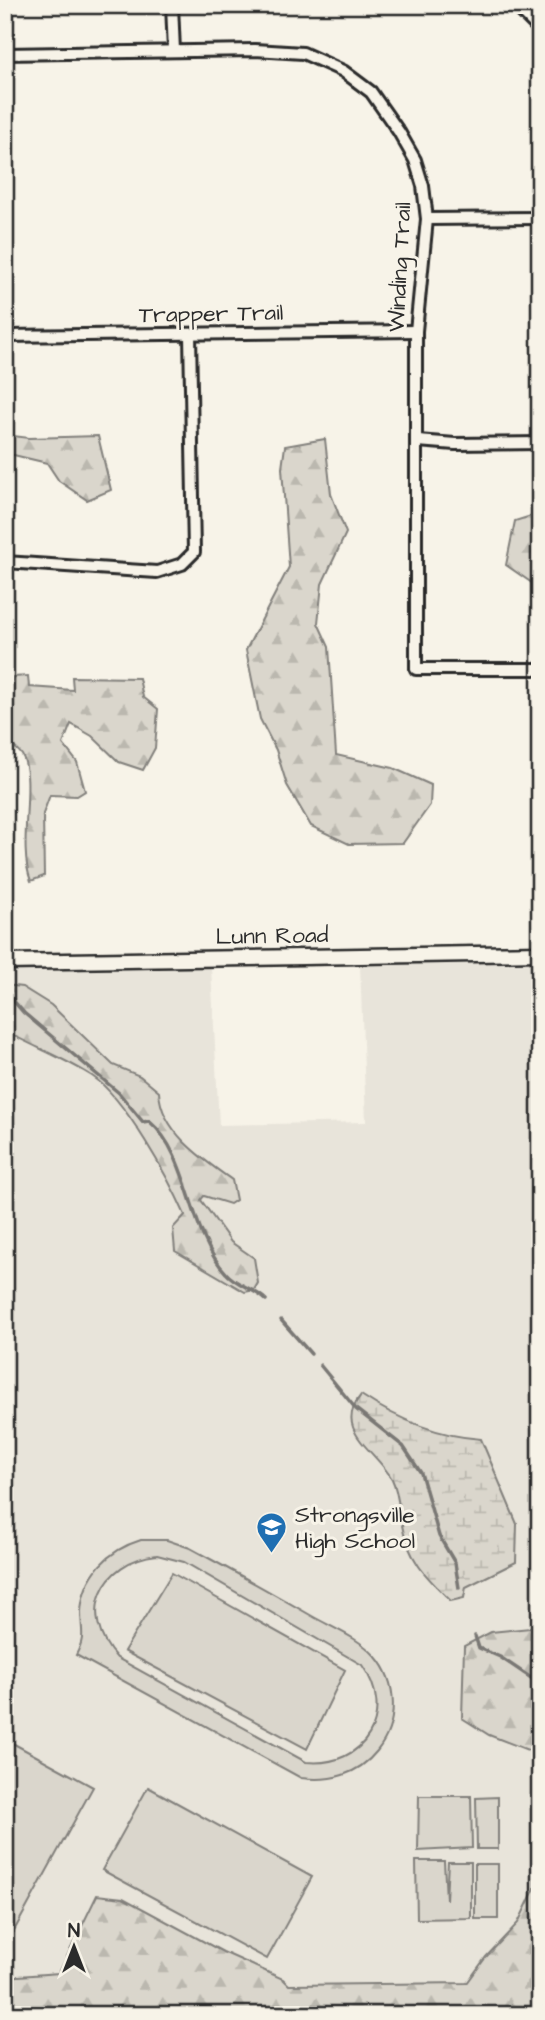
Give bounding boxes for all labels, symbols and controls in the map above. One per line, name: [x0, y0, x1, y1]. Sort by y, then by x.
street label: Winding Trail: [381, 201, 420, 333]
street label: Trapper Trail: [138, 297, 284, 331]
street label: Lunn Road: [215, 919, 329, 953]
place label: Strongsville High School: [295, 1499, 415, 1558]
school or university icon: Strongsville High School: [255, 1510, 289, 1554]
north arrow: [38, 1912, 108, 1982]
text: N: [68, 1918, 80, 1945]

